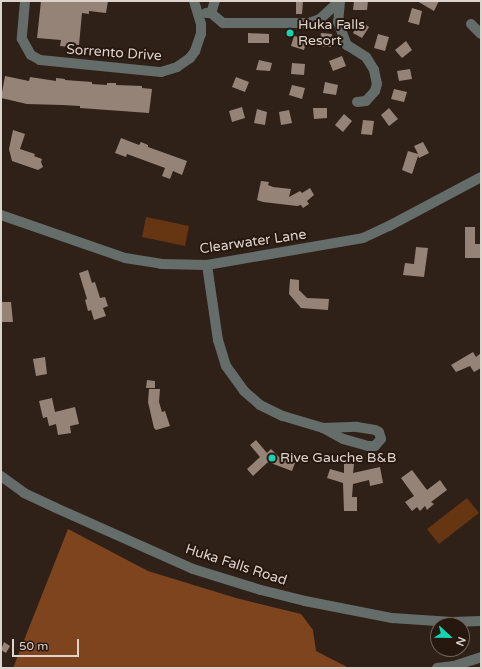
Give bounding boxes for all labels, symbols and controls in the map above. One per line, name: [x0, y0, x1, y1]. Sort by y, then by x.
place label: Huka Falls Resort: [298, 17, 365, 50]
marker: Huka Falls Resort: [285, 28, 295, 38]
street label: Sorrento Drive: [66, 41, 162, 65]
street label: Clearwater Lane: [199, 226, 307, 258]
place label: Rive Gauche B&B: [280, 450, 396, 466]
marker: Rive Gauche B&B: [267, 453, 277, 463]
street label: Huka Falls Road: [183, 541, 289, 589]
north arrow: [430, 617, 470, 657]
scale bar: [14, 631, 81, 657]
text: N: [453, 635, 468, 648]
text: 50 m: [19, 639, 48, 653]

